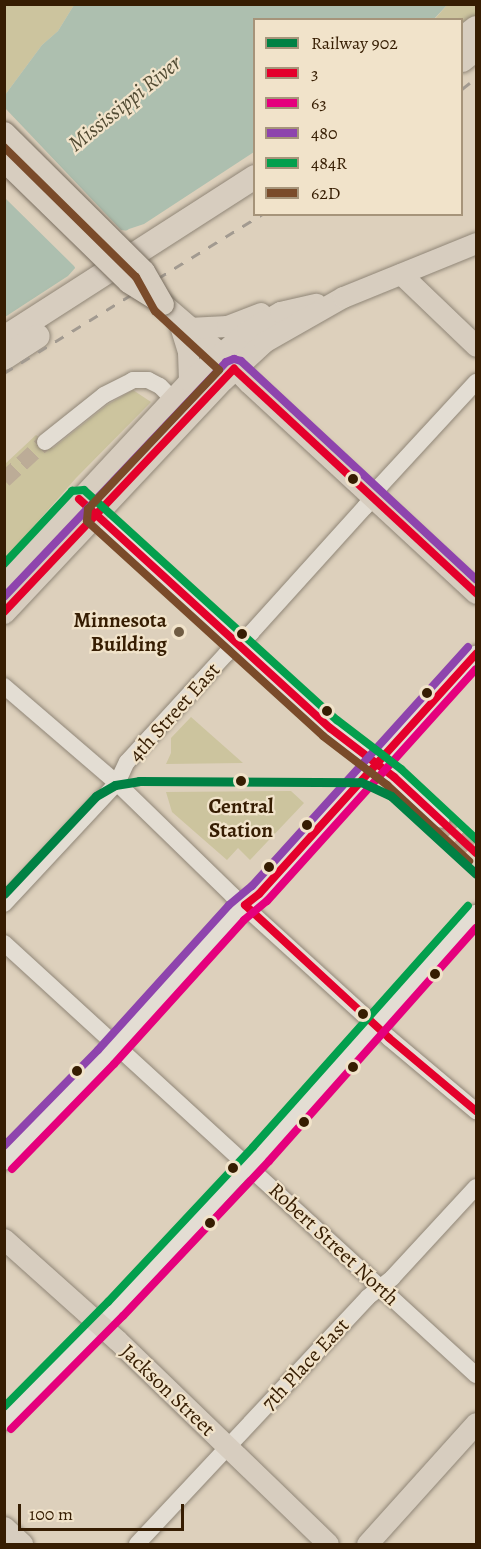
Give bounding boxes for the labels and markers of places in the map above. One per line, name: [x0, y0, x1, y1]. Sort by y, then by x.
unlabelled marker: [347, 473, 359, 485]
place label: Minnesota Building: [73, 607, 167, 657]
marker: Minnesota Building: [172, 625, 186, 639]
unlabelled marker: [236, 628, 248, 640]
unlabelled marker: [421, 687, 433, 699]
unlabelled marker: [321, 705, 333, 717]
marker: Central Station: [231, 771, 251, 791]
place label: Central Station: [208, 793, 274, 843]
unlabelled marker: [301, 819, 313, 831]
unlabelled marker: [263, 861, 275, 873]
unlabelled marker: [429, 968, 441, 980]
unlabelled marker: [357, 1008, 369, 1020]
unlabelled marker: [347, 1061, 359, 1073]
unlabelled marker: [71, 1065, 83, 1077]
unlabelled marker: [298, 1116, 310, 1128]
unlabelled marker: [227, 1162, 239, 1174]
unlabelled marker: [204, 1217, 216, 1229]

